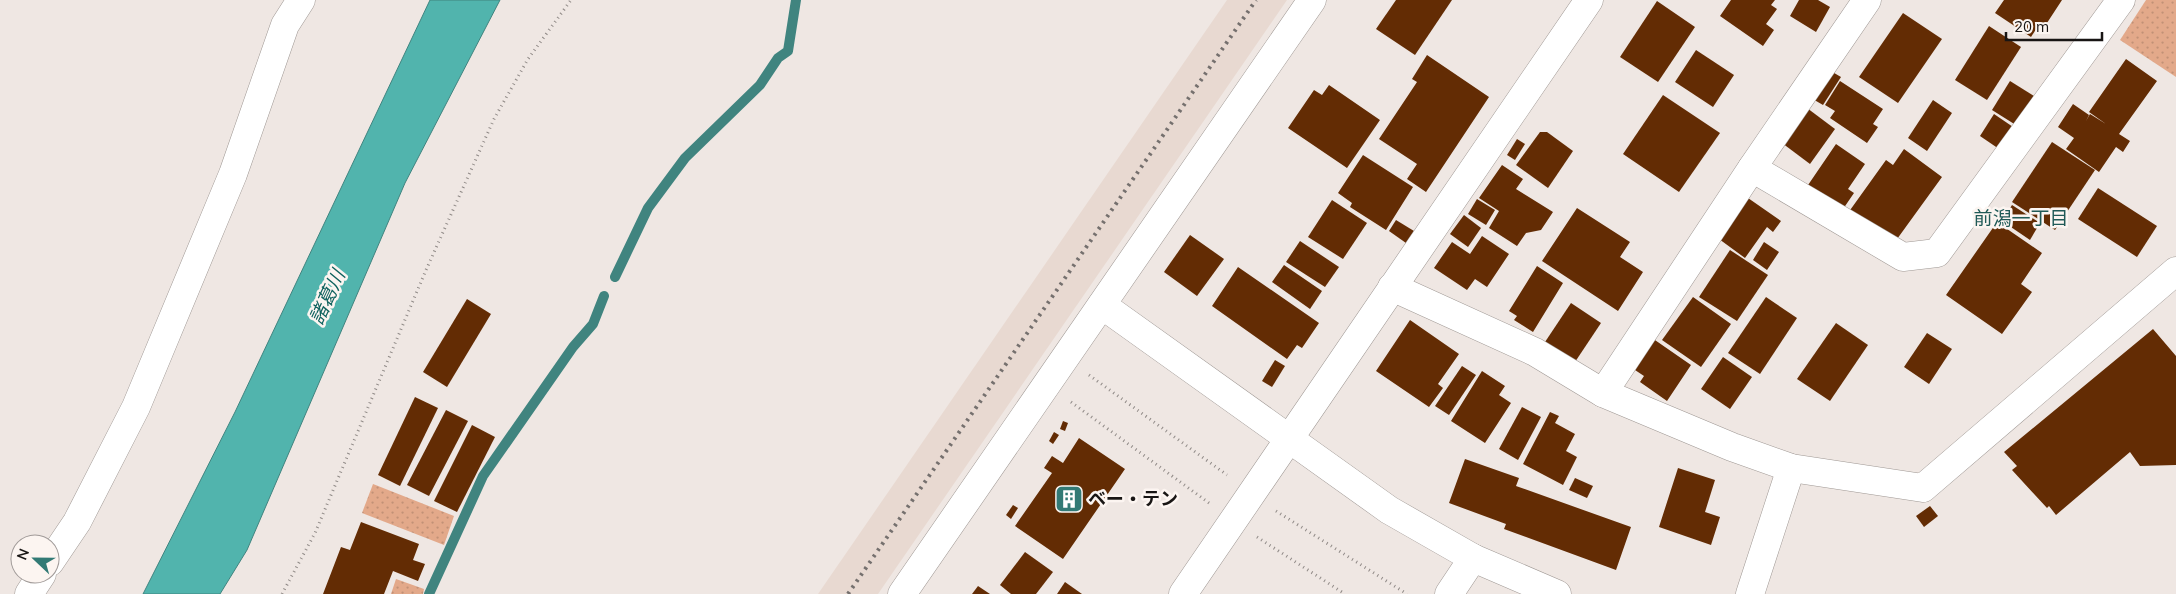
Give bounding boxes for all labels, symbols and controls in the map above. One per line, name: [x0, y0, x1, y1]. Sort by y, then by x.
scale bar: [2006, 10, 2102, 42]
text: 20 m: [2014, 17, 2049, 36]
district label: 前潟一丁目: [1973, 206, 2069, 230]
water label: 諸葛川: [304, 264, 351, 328]
building icon: ベー・テン: [1054, 484, 1084, 514]
place label: ベー・テン: [1088, 487, 1178, 510]
north arrow: [10, 534, 60, 584]
text: N: [13, 546, 33, 562]

